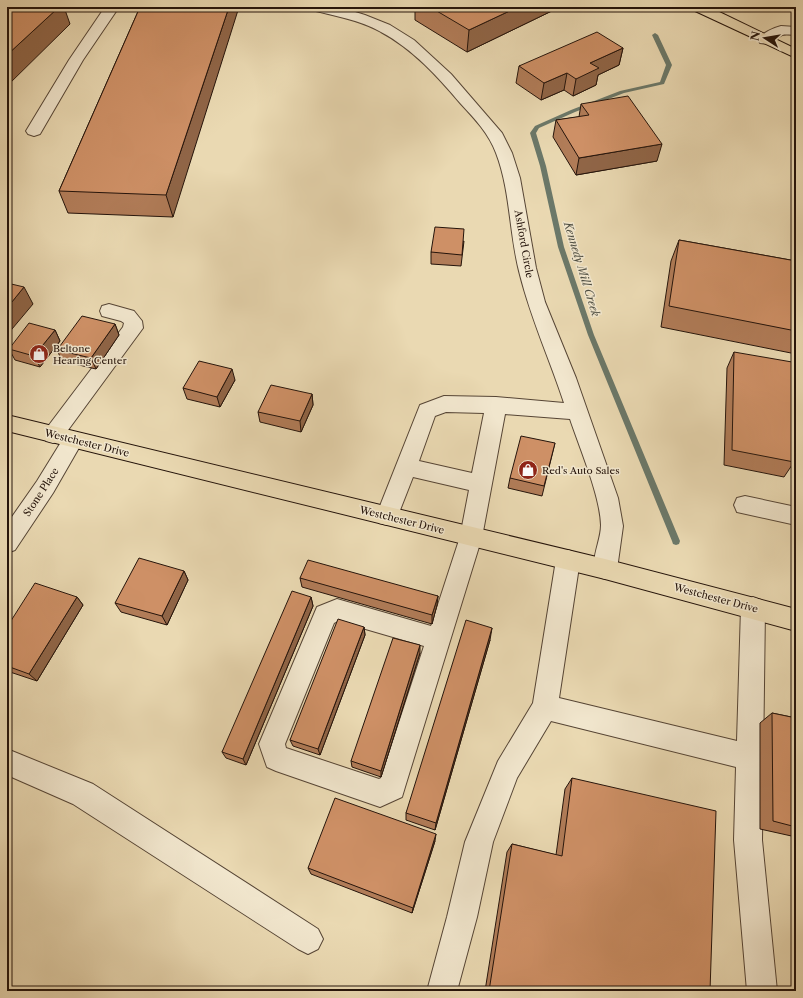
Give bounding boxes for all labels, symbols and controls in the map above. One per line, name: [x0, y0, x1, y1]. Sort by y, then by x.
north arrow: [745, 18, 785, 58]
text: N: [747, 29, 763, 42]
street label: Ashford Circle: [511, 208, 536, 280]
water label: Kennedy Mill Creek: [561, 219, 603, 318]
place label: Beltone Hearing Center: [53, 342, 127, 367]
shop icon: Beltone Hearing Center: [28, 343, 50, 365]
street label: Westchester Drive: [42, 426, 131, 460]
shop icon: Red's Auto Sales: [517, 459, 539, 481]
place label: Red's Auto Sales: [542, 464, 620, 477]
street label: Stone Place: [20, 465, 62, 519]
street label: Westchester Drive: [357, 503, 446, 537]
street label: Westchester Drive: [671, 580, 760, 616]

